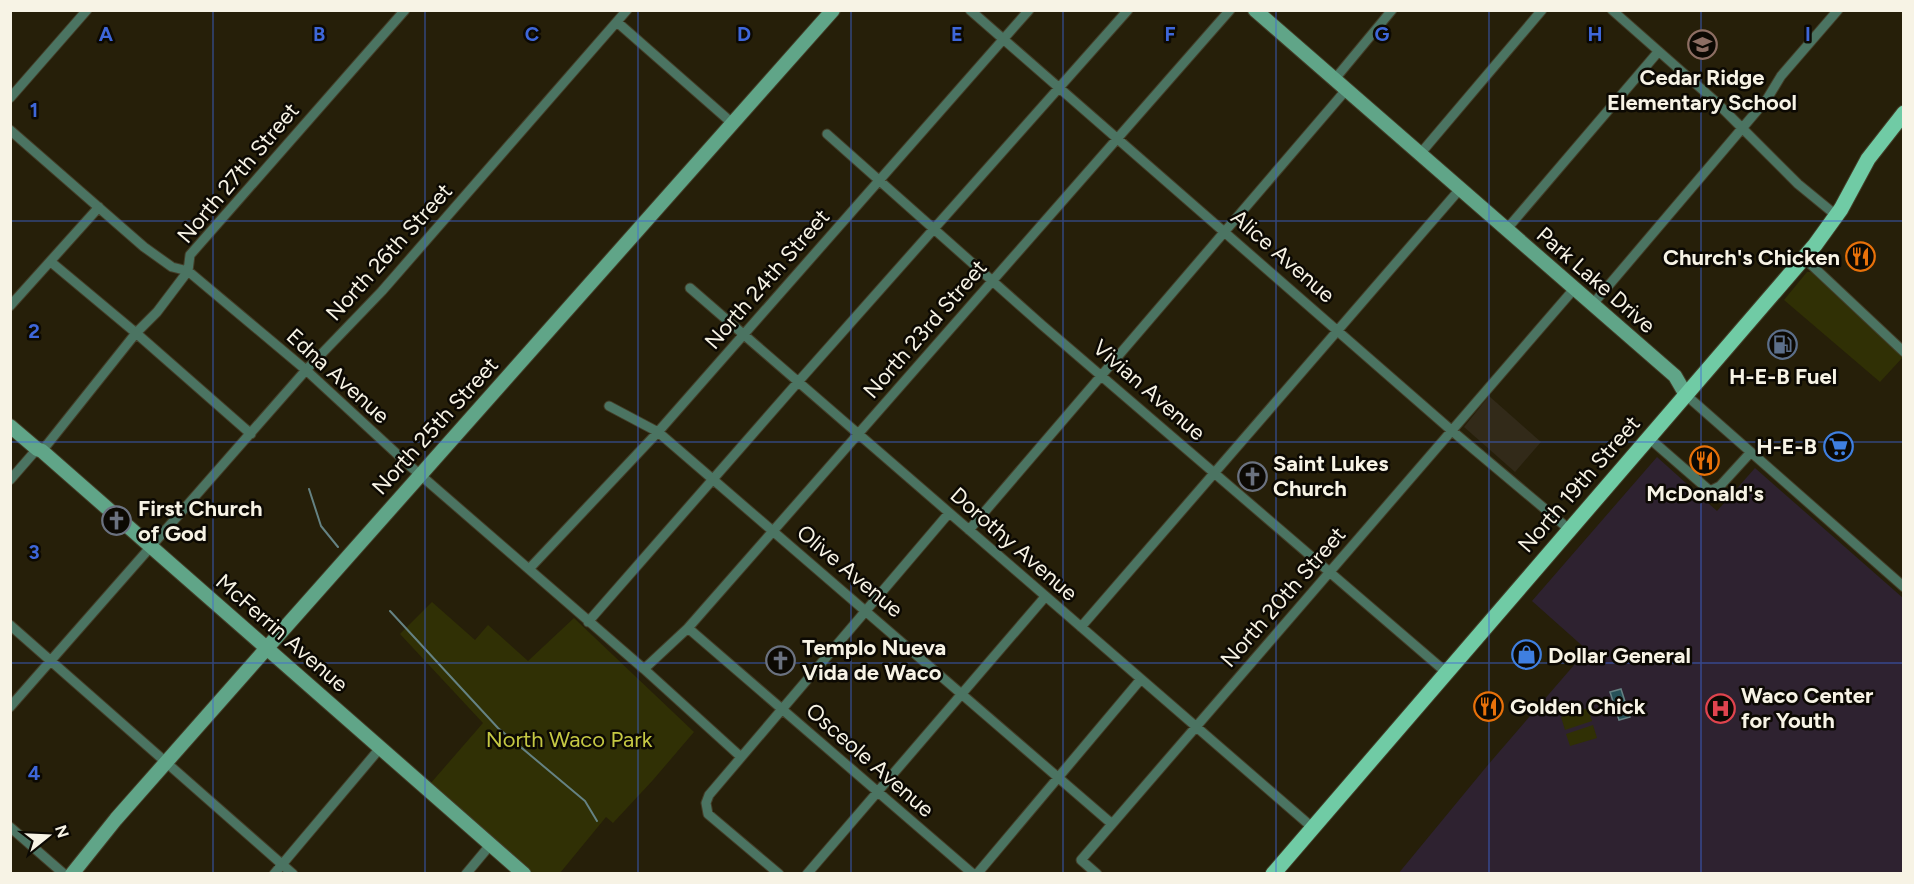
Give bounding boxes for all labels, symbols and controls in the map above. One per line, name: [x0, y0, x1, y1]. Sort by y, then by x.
text: A: [99, 22, 114, 46]
text: B: [313, 22, 325, 46]
text: C: [525, 22, 539, 46]
text: D: [737, 22, 751, 46]
text: E: [951, 22, 963, 46]
text: F: [1164, 22, 1176, 46]
text: G: [1375, 22, 1390, 46]
text: H: [1588, 22, 1603, 46]
text: I: [1805, 22, 1811, 46]
school or university icon: Cedar Ridge Elementary School: [1686, 29, 1718, 61]
place label: Cedar Ridge Elementary School: [1607, 64, 1797, 116]
street label: North 27th Street: [171, 97, 305, 249]
text: 1: [30, 98, 38, 122]
street label: North 26th Street: [320, 178, 458, 326]
street label: North 24th Street: [699, 203, 835, 355]
street label: Alice Avenue: [1226, 204, 1340, 308]
street label: Park Lake Drive: [1531, 221, 1661, 339]
restaurant icon: Church's Chicken: [1845, 241, 1877, 273]
place label: Church's Chicken: [1663, 244, 1840, 271]
street label: North 23rd Street: [857, 254, 993, 404]
text: 2: [28, 319, 40, 343]
street label: Edna Avenue: [281, 323, 395, 429]
fuel station icon: H-E-B Fuel: [1767, 328, 1799, 360]
street label: Vivian Avenue: [1087, 334, 1211, 446]
street label: North 25th Street: [366, 352, 504, 500]
place label: H-E-B Fuel: [1729, 363, 1837, 390]
street label: North 19th Street: [1512, 410, 1646, 558]
supermarket icon: H-E-B: [1822, 430, 1854, 462]
place label: H-E-B: [1756, 433, 1817, 460]
restaurant icon: McDonald's: [1689, 445, 1721, 477]
place label: Saint Lukes Church: [1273, 450, 1388, 502]
church icon: Saint Lukes Church: [1236, 460, 1268, 492]
place label: McDonald's: [1646, 480, 1764, 507]
street label: Dorothy Avenue: [945, 481, 1083, 607]
place label: First Church of God: [138, 495, 263, 547]
church icon: First Church of God: [101, 505, 133, 537]
street label: Olive Avenue: [792, 519, 908, 623]
street label: North 20th Street: [1215, 521, 1351, 673]
text: 3: [28, 540, 40, 564]
street label: McFerrin Avenue: [210, 568, 354, 698]
place label: Templo Nueva Vida de Waco: [802, 634, 946, 686]
shop icon: Dollar General: [1511, 639, 1543, 671]
place label: Dollar General: [1548, 642, 1691, 669]
church icon: Templo Nueva Vida de Waco: [765, 644, 797, 676]
place label: Waco Center for Youth: [1741, 682, 1874, 734]
restaurant icon: Golden Chick: [1473, 690, 1505, 722]
hospital icon: Waco Center for Youth: [1704, 692, 1736, 724]
place label: Golden Chick: [1510, 693, 1646, 720]
street label: Osceole Avenue: [801, 697, 939, 823]
park label: North Waco Park: [486, 726, 653, 753]
text: 4: [28, 761, 41, 785]
north arrow: [18, 806, 78, 866]
text: N: [51, 823, 73, 840]

